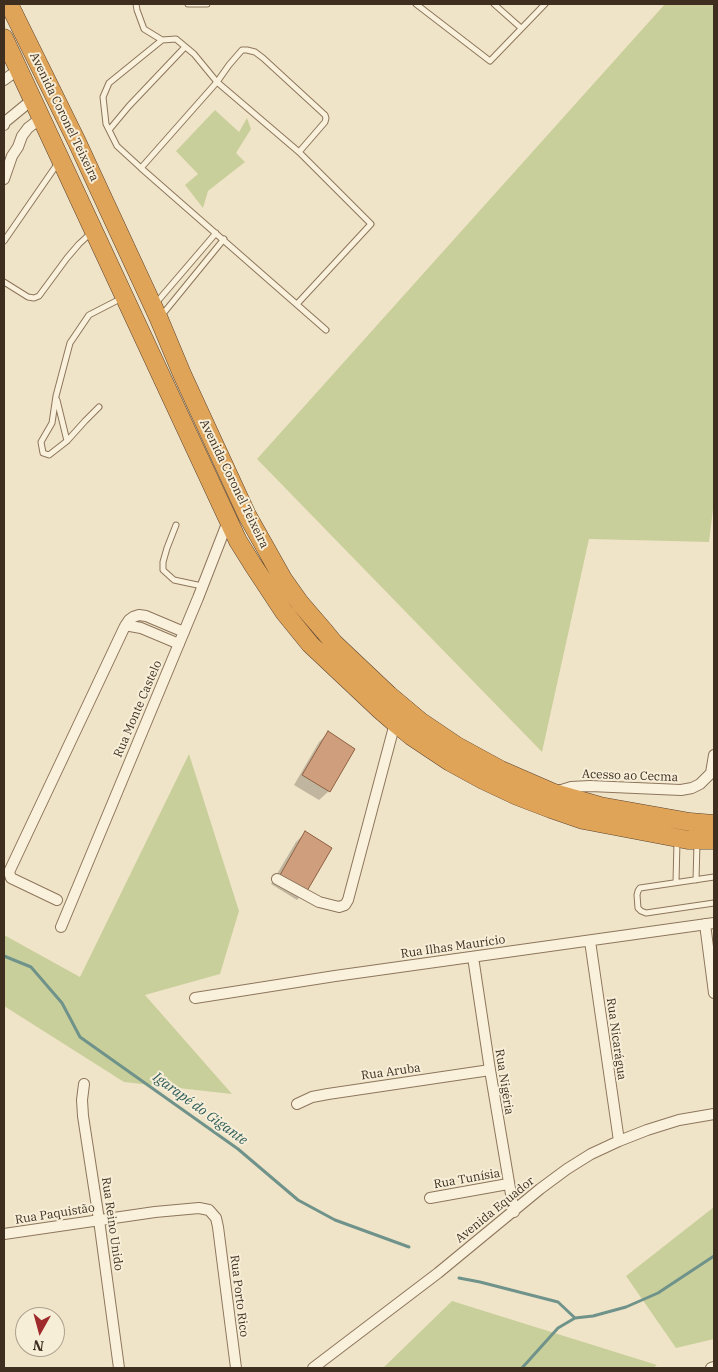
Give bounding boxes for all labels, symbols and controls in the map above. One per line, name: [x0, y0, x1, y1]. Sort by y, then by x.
street label: Avenida Coronel Teixeira: [26, 50, 102, 184]
street label: Avenida Coronel Teixeira: [196, 417, 272, 551]
street label: Rua Monte Castelo: [111, 658, 165, 760]
street label: Acesso ao Cecma: [582, 767, 678, 785]
street label: Rua Ilhas Maurício: [400, 933, 506, 961]
street label: Rua Nicarágua: [603, 997, 629, 1081]
street label: Rua Nigéria: [492, 1048, 516, 1116]
street label: Rua Aruba: [360, 1061, 422, 1083]
water label: Igarapé do Gigante: [149, 1069, 251, 1149]
street label: Rua Tunísia: [433, 1166, 501, 1192]
street label: Avenida Equador: [453, 1174, 537, 1246]
street label: Rua Reino Unido: [98, 1176, 126, 1272]
street label: Rua Paquistão: [14, 1201, 96, 1227]
street label: Rua Porto Rico: [227, 1254, 251, 1338]
north arrow: [15, 1307, 65, 1357]
text: N: [32, 1336, 45, 1356]

